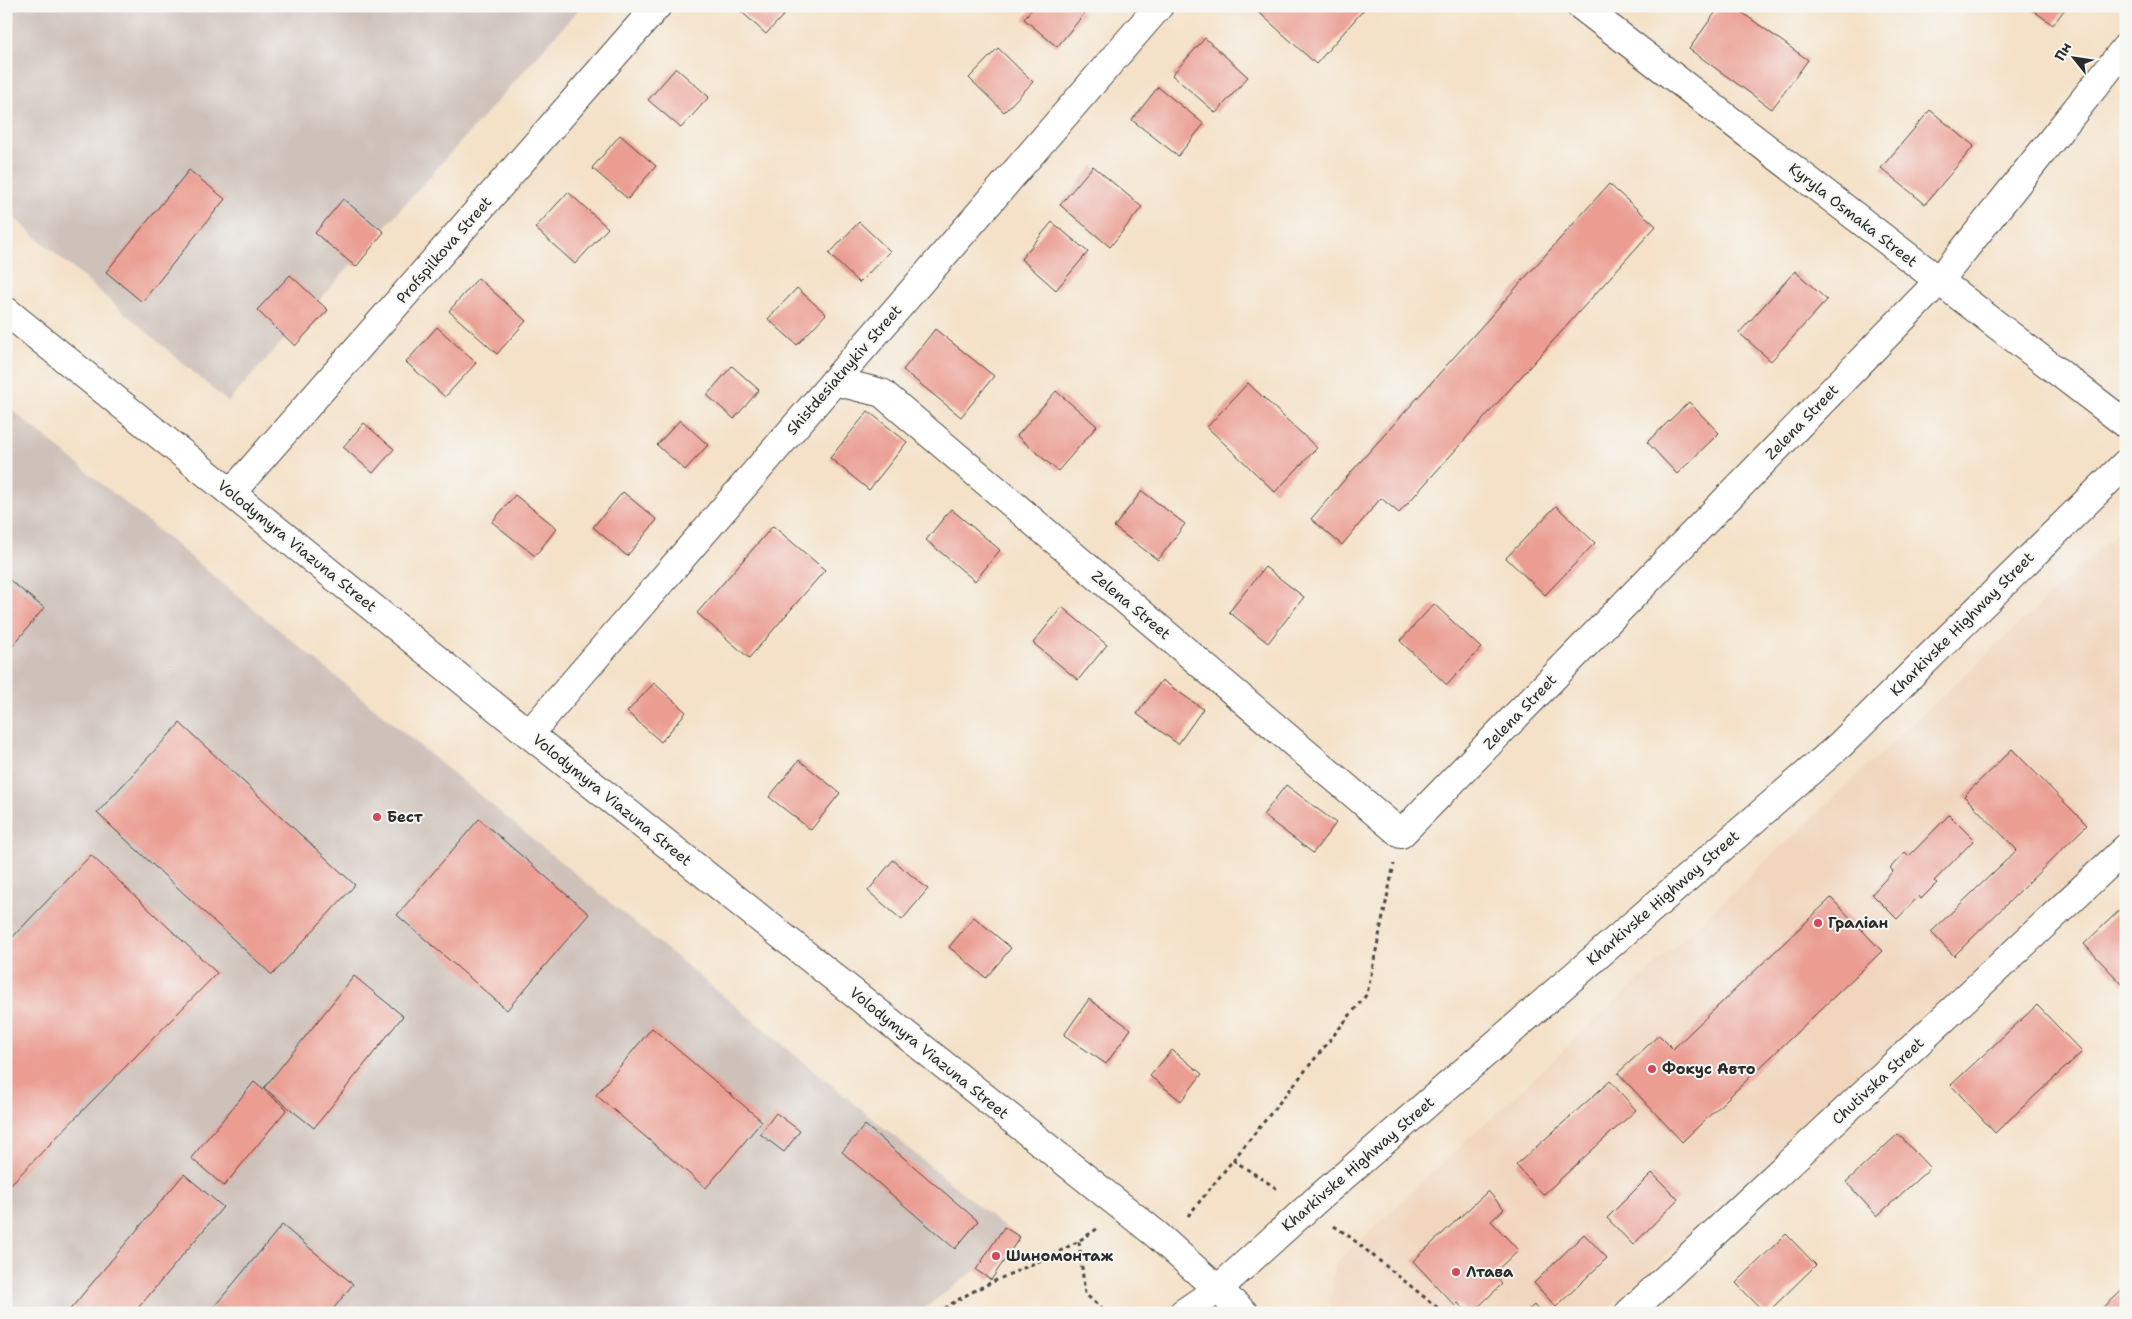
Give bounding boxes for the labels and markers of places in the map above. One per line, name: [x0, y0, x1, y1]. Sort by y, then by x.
place label: Бест: [387, 807, 423, 827]
marker: Бест: [371, 811, 383, 823]
place label: Граліан: [1828, 913, 1888, 933]
marker: Граліан: [1812, 917, 1824, 929]
place label: Фокус Авто: [1662, 1059, 1756, 1079]
marker: Фокус Авто: [1646, 1063, 1658, 1075]
place label: Шиномонтаж: [1006, 1246, 1114, 1266]
marker: Шиномонтаж: [990, 1250, 1002, 1262]
place label: Лтава: [1466, 1262, 1514, 1282]
marker: Лтава: [1450, 1266, 1462, 1278]

